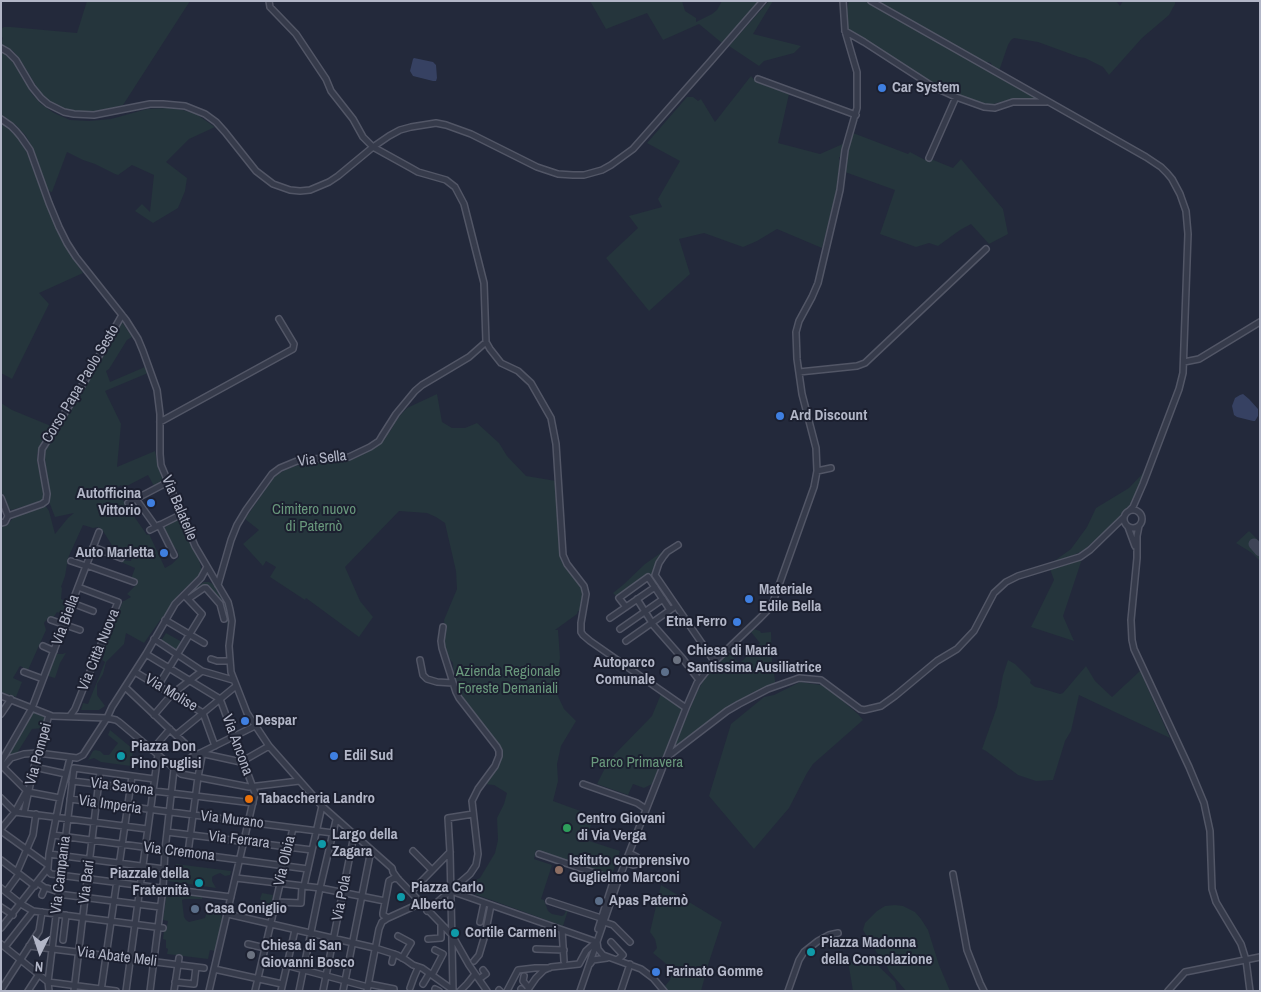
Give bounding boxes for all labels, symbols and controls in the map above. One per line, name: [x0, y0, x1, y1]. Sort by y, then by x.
place label: Car System: [892, 79, 960, 97]
marker: Car System: [876, 82, 888, 94]
street label: Corso Papa Paolo Sesto: [39, 322, 123, 446]
place label: Ard Discount: [790, 407, 867, 425]
marker: Ard Discount: [774, 410, 786, 422]
street label: Via Sella: [297, 447, 347, 471]
street label: Via Balatelle: [157, 473, 201, 543]
place label: Autofficina Vittorio: [77, 485, 141, 520]
marker: Autofficina Vittorio: [145, 497, 157, 509]
park label: Cimitero nuovo di Paternò: [272, 501, 356, 536]
place label: Auto Marletta: [75, 544, 154, 562]
marker: Auto Marletta: [158, 547, 170, 559]
place label: Materiale Edile Bella: [759, 581, 821, 616]
street label: Via Biella: [49, 592, 83, 648]
marker: Materiale Edile Bella: [743, 593, 755, 605]
street label: Via Città Nuova: [74, 606, 124, 694]
place label: Etna Ferro: [666, 613, 727, 631]
marker: Etna Ferro: [731, 616, 743, 628]
place label: Chiesa di Maria Santissima Ausiliatrice: [687, 642, 822, 677]
place label: Autoparco Comunale: [594, 654, 655, 689]
marker: Chiesa di Maria Santissima Ausiliatrice: [671, 654, 683, 666]
park label: Azienda Regionale Foreste Demaniali: [456, 663, 560, 698]
marker: Autoparco Comunale: [659, 666, 671, 678]
street label: Via Molise: [142, 670, 200, 716]
street label: Via Ancona: [218, 712, 256, 778]
place label: Despar: [255, 712, 297, 730]
marker: Despar: [239, 715, 251, 727]
street label: Via Pompei: [22, 721, 56, 787]
place label: Piazza Don Pino Puglisi: [131, 738, 201, 773]
place label: Edil Sud: [344, 747, 393, 765]
marker: Piazza Don Pino Puglisi: [115, 750, 127, 762]
marker: Edil Sud: [328, 750, 340, 762]
park label: Parco Primavera: [591, 754, 683, 772]
street label: Via Savona: [89, 774, 155, 800]
place label: Tabaccheria Landro: [259, 790, 375, 808]
street label: Via Imperia: [77, 792, 143, 818]
marker: Tabaccheria Landro: [243, 793, 255, 805]
street label: Via Murano: [199, 807, 265, 833]
place label: Centro Giovani di Via Verga: [577, 810, 665, 845]
marker: Centro Giovani di Via Verga: [561, 822, 573, 834]
place label: Largo della Zagara: [332, 826, 398, 861]
street label: Via Ferrara: [207, 827, 271, 853]
street label: Via Olbia: [270, 834, 300, 888]
street label: Via Campania: [47, 835, 75, 915]
marker: Largo della Zagara: [316, 838, 328, 850]
street label: Via Cremona: [142, 839, 216, 865]
place label: Istituto comprensivo Guglielmo Marconi: [569, 852, 690, 887]
street label: Via Bari: [75, 859, 99, 905]
marker: Istituto comprensivo Guglielmo Marconi: [553, 864, 565, 876]
place label: Piazzale della Fraternità: [110, 865, 189, 900]
street label: Via Pola: [329, 874, 355, 922]
marker: Piazzale della Fraternità: [193, 877, 205, 889]
place label: Piazza Carlo Alberto: [411, 879, 483, 914]
marker: Piazza Carlo Alberto: [395, 891, 407, 903]
place label: Apas Paternò: [609, 892, 688, 910]
marker: Apas Paternò: [593, 895, 605, 907]
place label: Casa Coniglio: [205, 900, 287, 918]
marker: Casa Coniglio: [189, 903, 201, 915]
place label: Cortile Carmeni: [465, 924, 557, 942]
north arrow: [15, 927, 65, 977]
marker: Cortile Carmeni: [449, 927, 461, 939]
place label: Piazza Madonna della Consolazione: [821, 934, 932, 969]
place label: Chiesa di San Giovanni Bosco: [261, 937, 355, 972]
street label: Via Abate Meli: [76, 943, 158, 971]
marker: Piazza Madonna della Consolazione: [805, 946, 817, 958]
marker: Chiesa di San Giovanni Bosco: [245, 949, 257, 961]
text: N: [34, 958, 44, 976]
place label: Farinato Gomme: [666, 963, 763, 981]
marker: Farinato Gomme: [650, 966, 662, 978]

